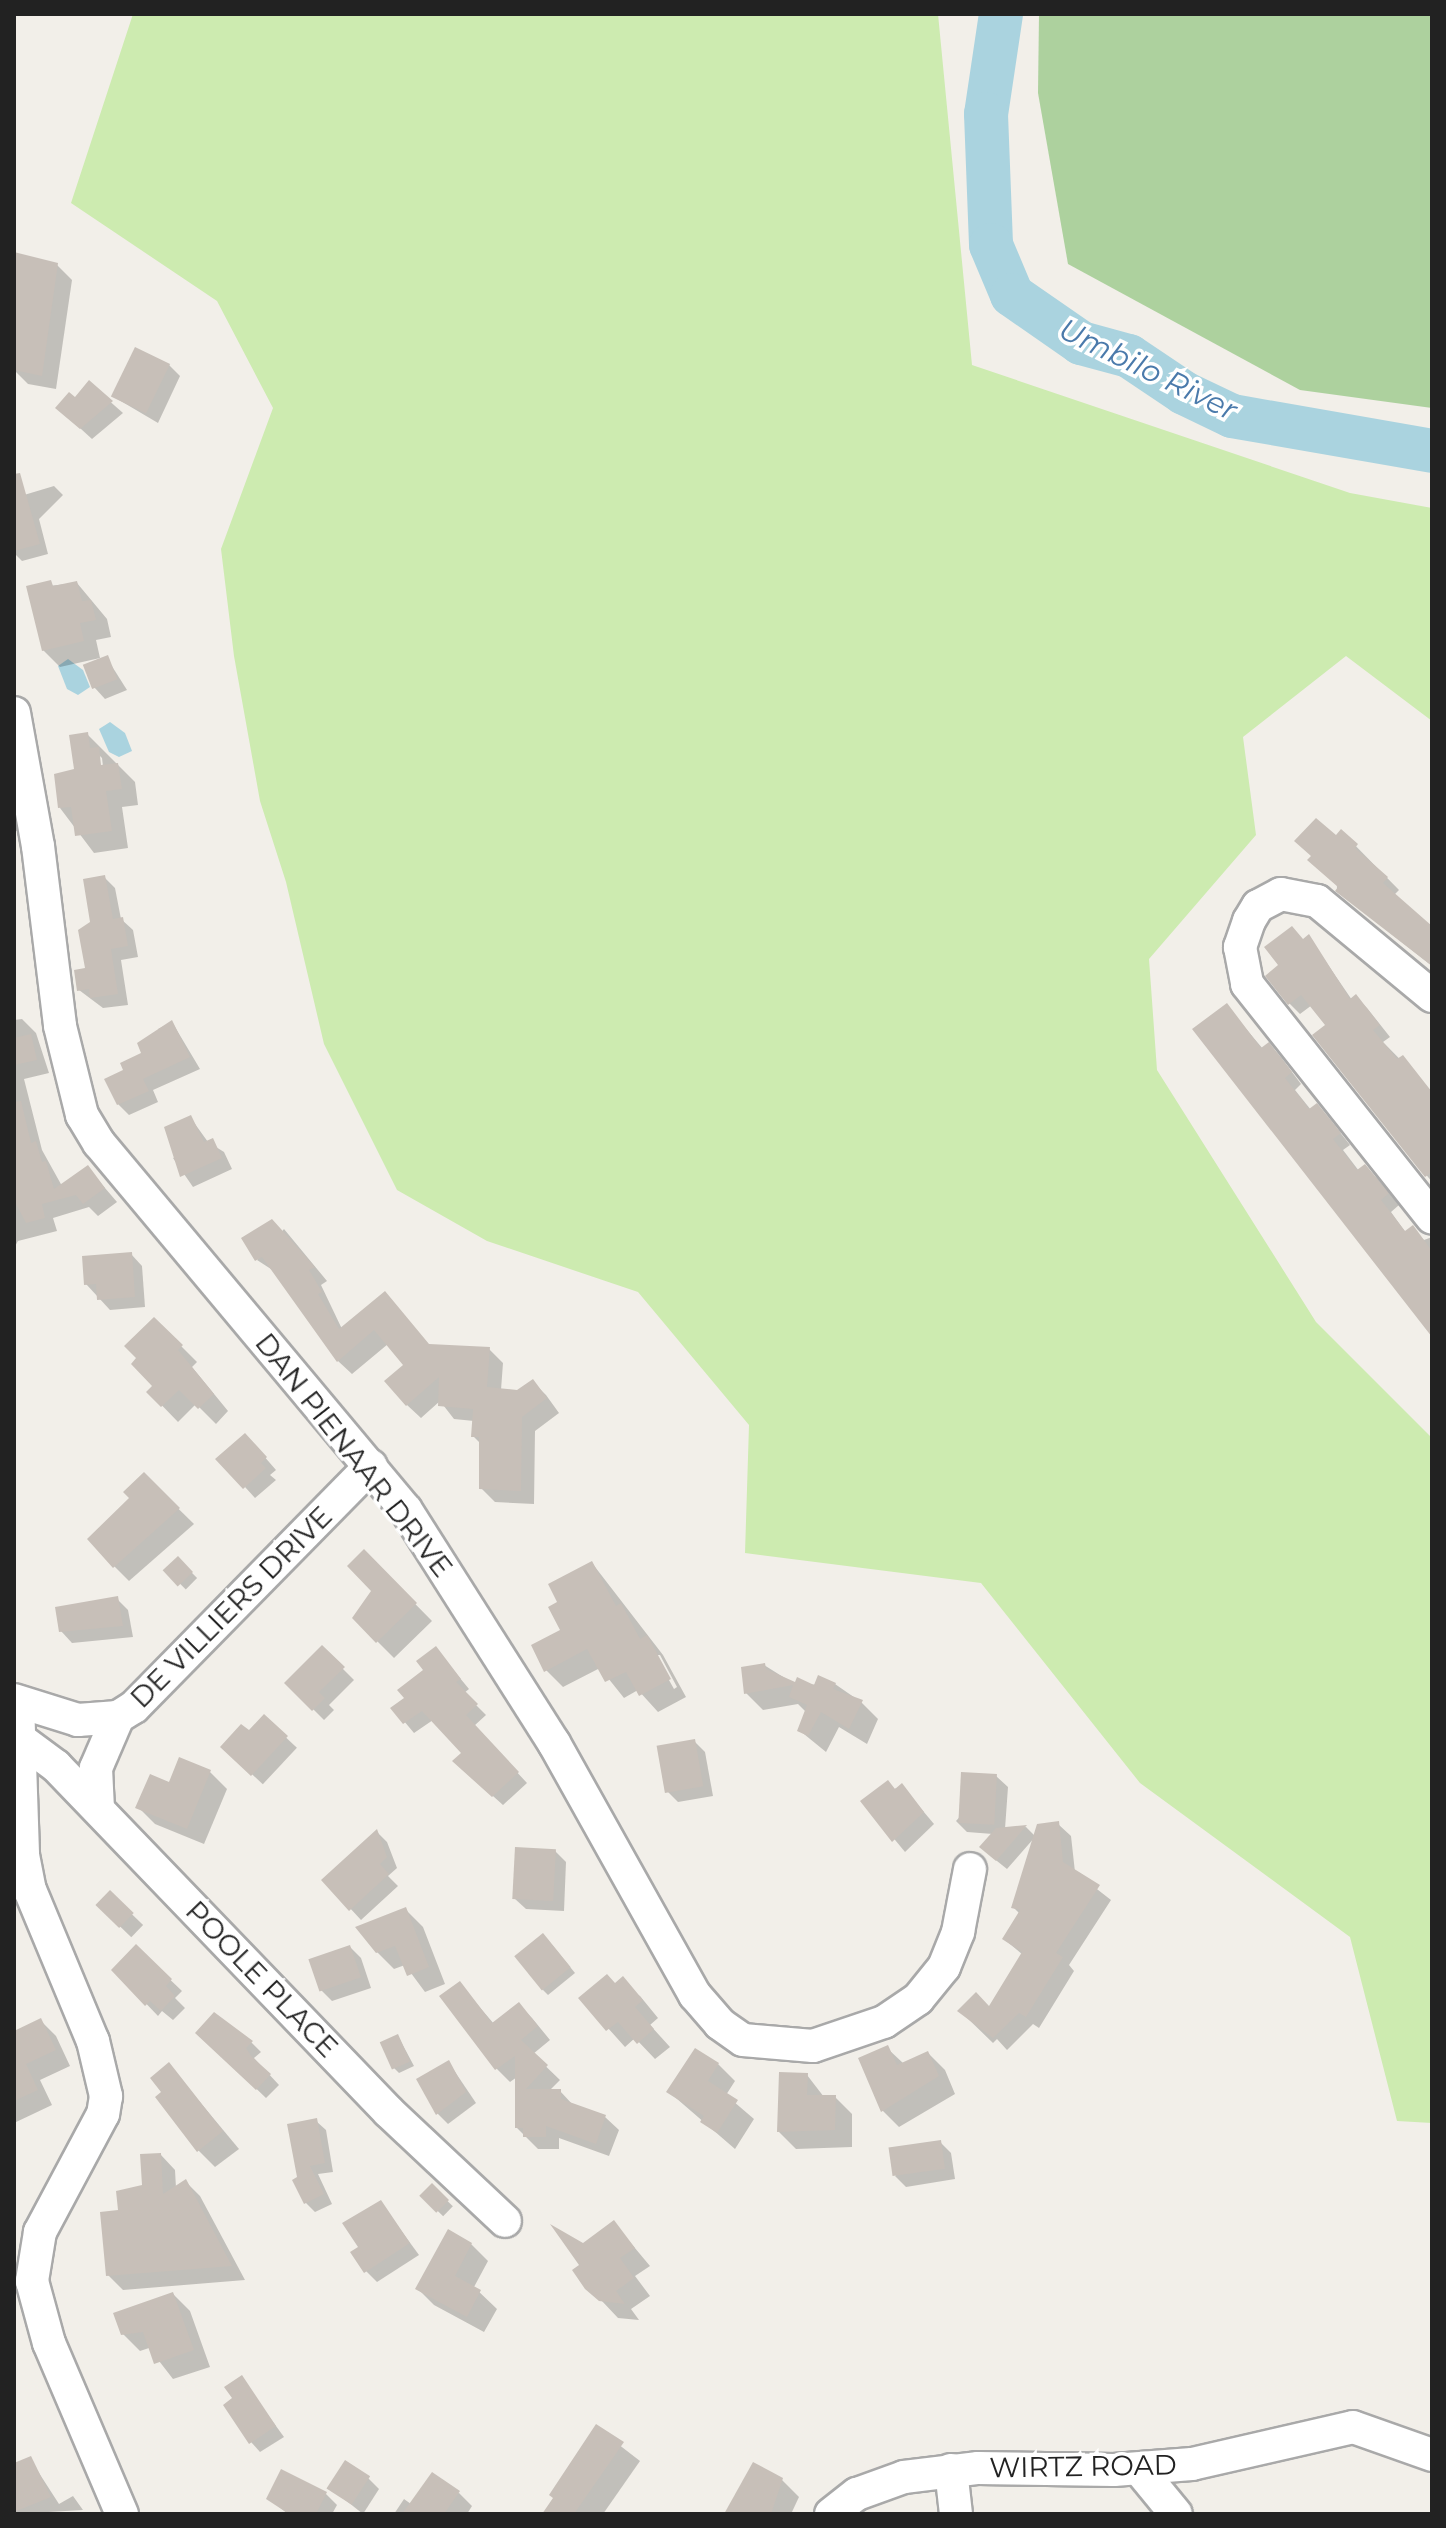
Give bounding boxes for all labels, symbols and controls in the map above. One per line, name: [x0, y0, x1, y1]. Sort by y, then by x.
water label: Umbilo River: [1053, 311, 1243, 429]
street label: DAN PIENAAR DRIVE: [248, 1326, 460, 1584]
street label: DE VILLIERS DRIVE: [123, 1499, 339, 1715]
street label: POOLE PLACE: [179, 1894, 345, 2064]
street label: WIRTZ ROAD: [989, 2448, 1177, 2484]

